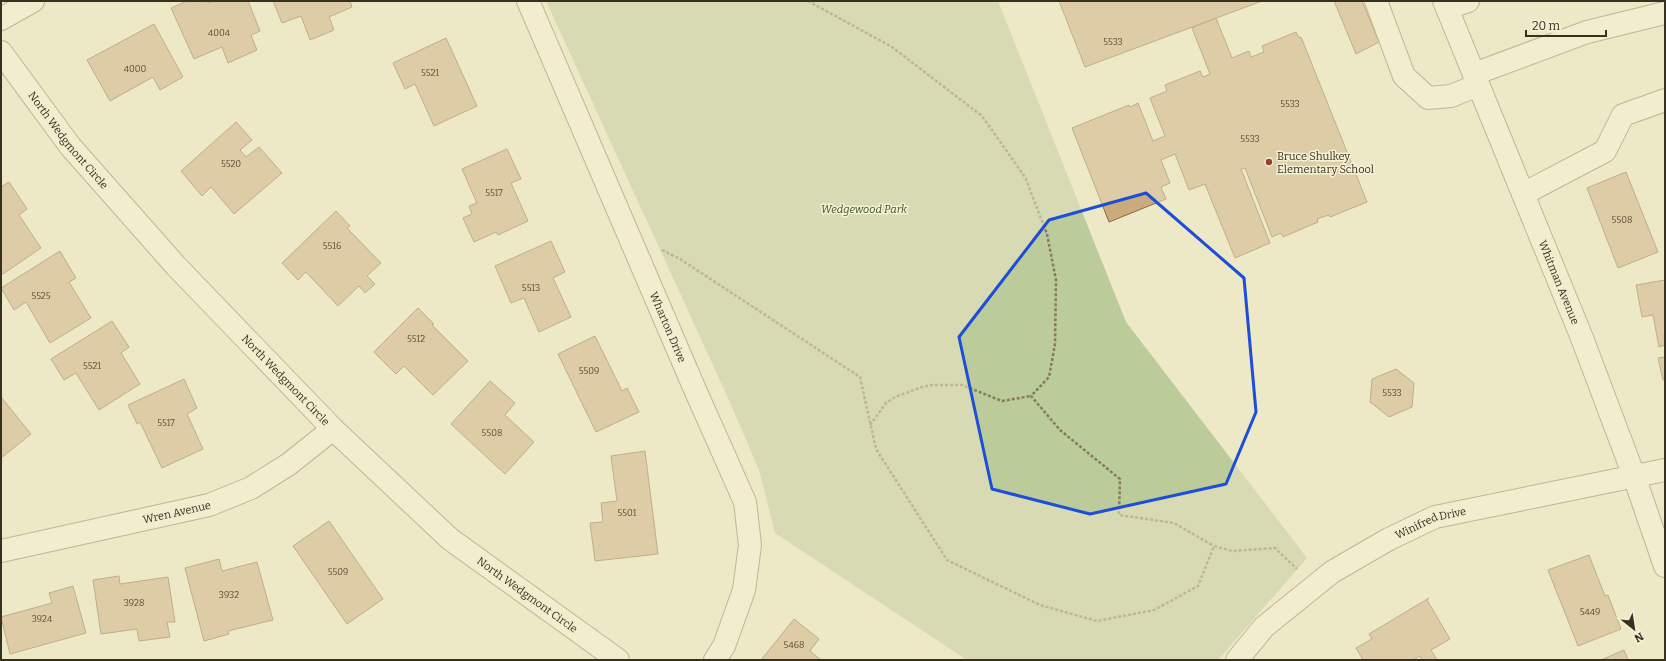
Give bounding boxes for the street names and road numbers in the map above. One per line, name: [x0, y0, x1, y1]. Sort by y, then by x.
street label: North Wedgmont Circle: [26, 89, 111, 191]
street label: Whitman Avenue: [1536, 238, 1582, 326]
street label: Wharton Drive: [647, 290, 689, 364]
street label: North Wedgmont Circle: [239, 332, 332, 428]
street label: Wren Avenue: [142, 498, 212, 526]
street label: Winifred Drive: [1393, 504, 1467, 542]
street label: North Wedgmont Circle: [474, 554, 580, 635]

